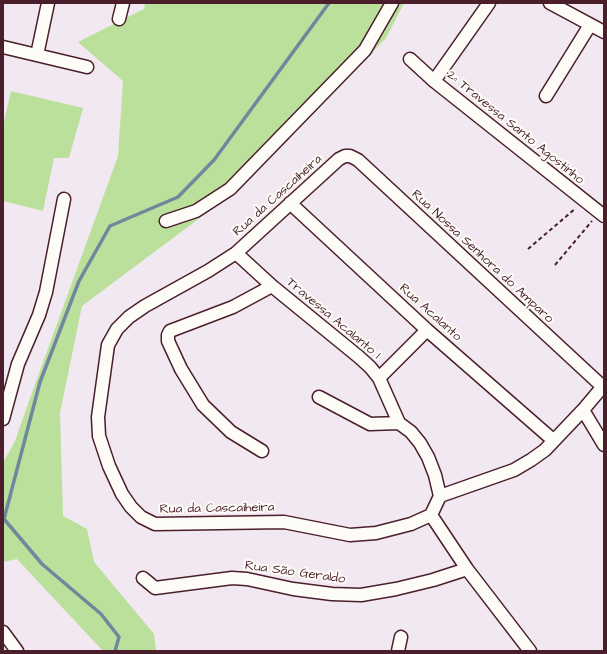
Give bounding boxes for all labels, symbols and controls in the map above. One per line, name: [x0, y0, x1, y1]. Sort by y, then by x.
street label: 2ª Travessa Santo Agostinho: [443, 68, 587, 188]
street label: Rua da Cascaiheira: [230, 152, 326, 240]
street label: Rua Nossa Senhora do Amparo: [408, 187, 556, 327]
street label: Travessa Acalanto 1: [283, 275, 383, 363]
street label: Rua Acalanto: [396, 281, 464, 345]
street label: Rua da Cascaiheira: [160, 500, 274, 518]
street label: Rua São Geraldo: [244, 558, 346, 588]

